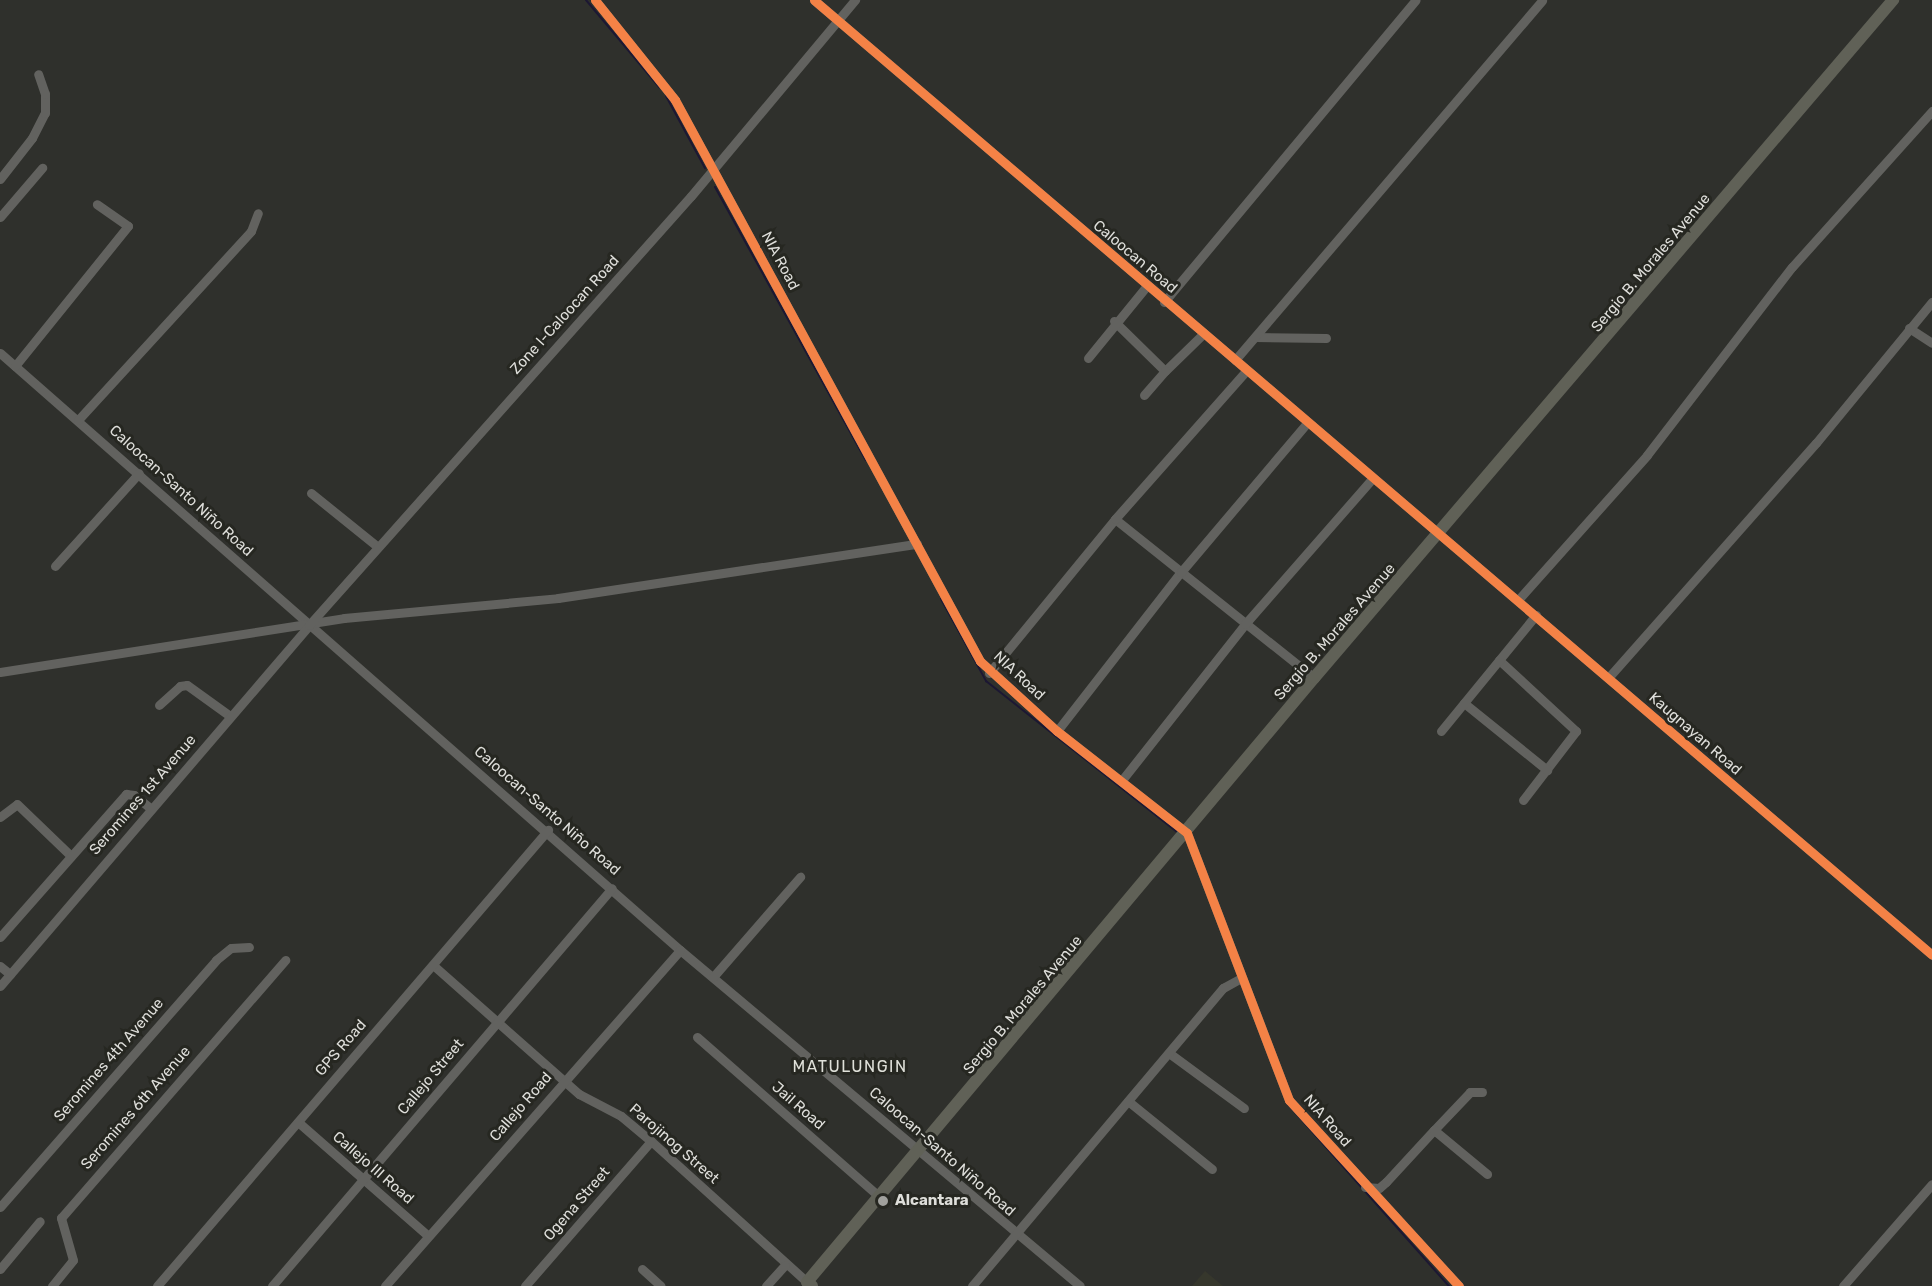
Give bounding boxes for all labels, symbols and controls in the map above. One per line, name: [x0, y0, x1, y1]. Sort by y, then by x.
street label: Sergio B. Morales Avenue: [1588, 190, 1714, 336]
street label: Caloocan Road: [1089, 217, 1181, 297]
street label: NIA Road: [757, 229, 803, 293]
street label: Zone I-Caloocan Road: [507, 252, 623, 378]
street label: Caloocan-Santo Niño Road: [105, 422, 257, 560]
street label: Sergio B. Morales Avenue: [1271, 560, 1399, 704]
street label: NIA Road: [990, 648, 1048, 704]
street label: Kaugnayan Road: [1645, 689, 1745, 779]
street label: Seromines 1st Avenue: [86, 731, 200, 859]
street label: Caloocan-Santo Niño Road: [470, 743, 624, 879]
street label: Sergio B. Morales Avenue: [960, 932, 1086, 1078]
street label: Seromines 4th Avenue: [50, 994, 168, 1126]
street label: GPS Road: [312, 1016, 370, 1080]
street label: Callejo Street: [394, 1035, 468, 1119]
street label: Seromines 6th Avenue: [77, 1042, 195, 1174]
district label: MATULUNGIN: [792, 1057, 908, 1077]
street label: Callejo Road: [486, 1069, 556, 1145]
street label: Jail Road: [768, 1078, 828, 1134]
street label: Caloocan-Santo Niño Road: [865, 1084, 1019, 1220]
street label: NIA Road: [1299, 1091, 1355, 1151]
street label: Parojinog Street: [625, 1100, 723, 1188]
street label: Callejo III Road: [329, 1128, 417, 1208]
street label: Ogena Street: [540, 1163, 614, 1245]
place label: Alcantara: [895, 1192, 969, 1210]
marker: Alcantara: [876, 1194, 890, 1208]

